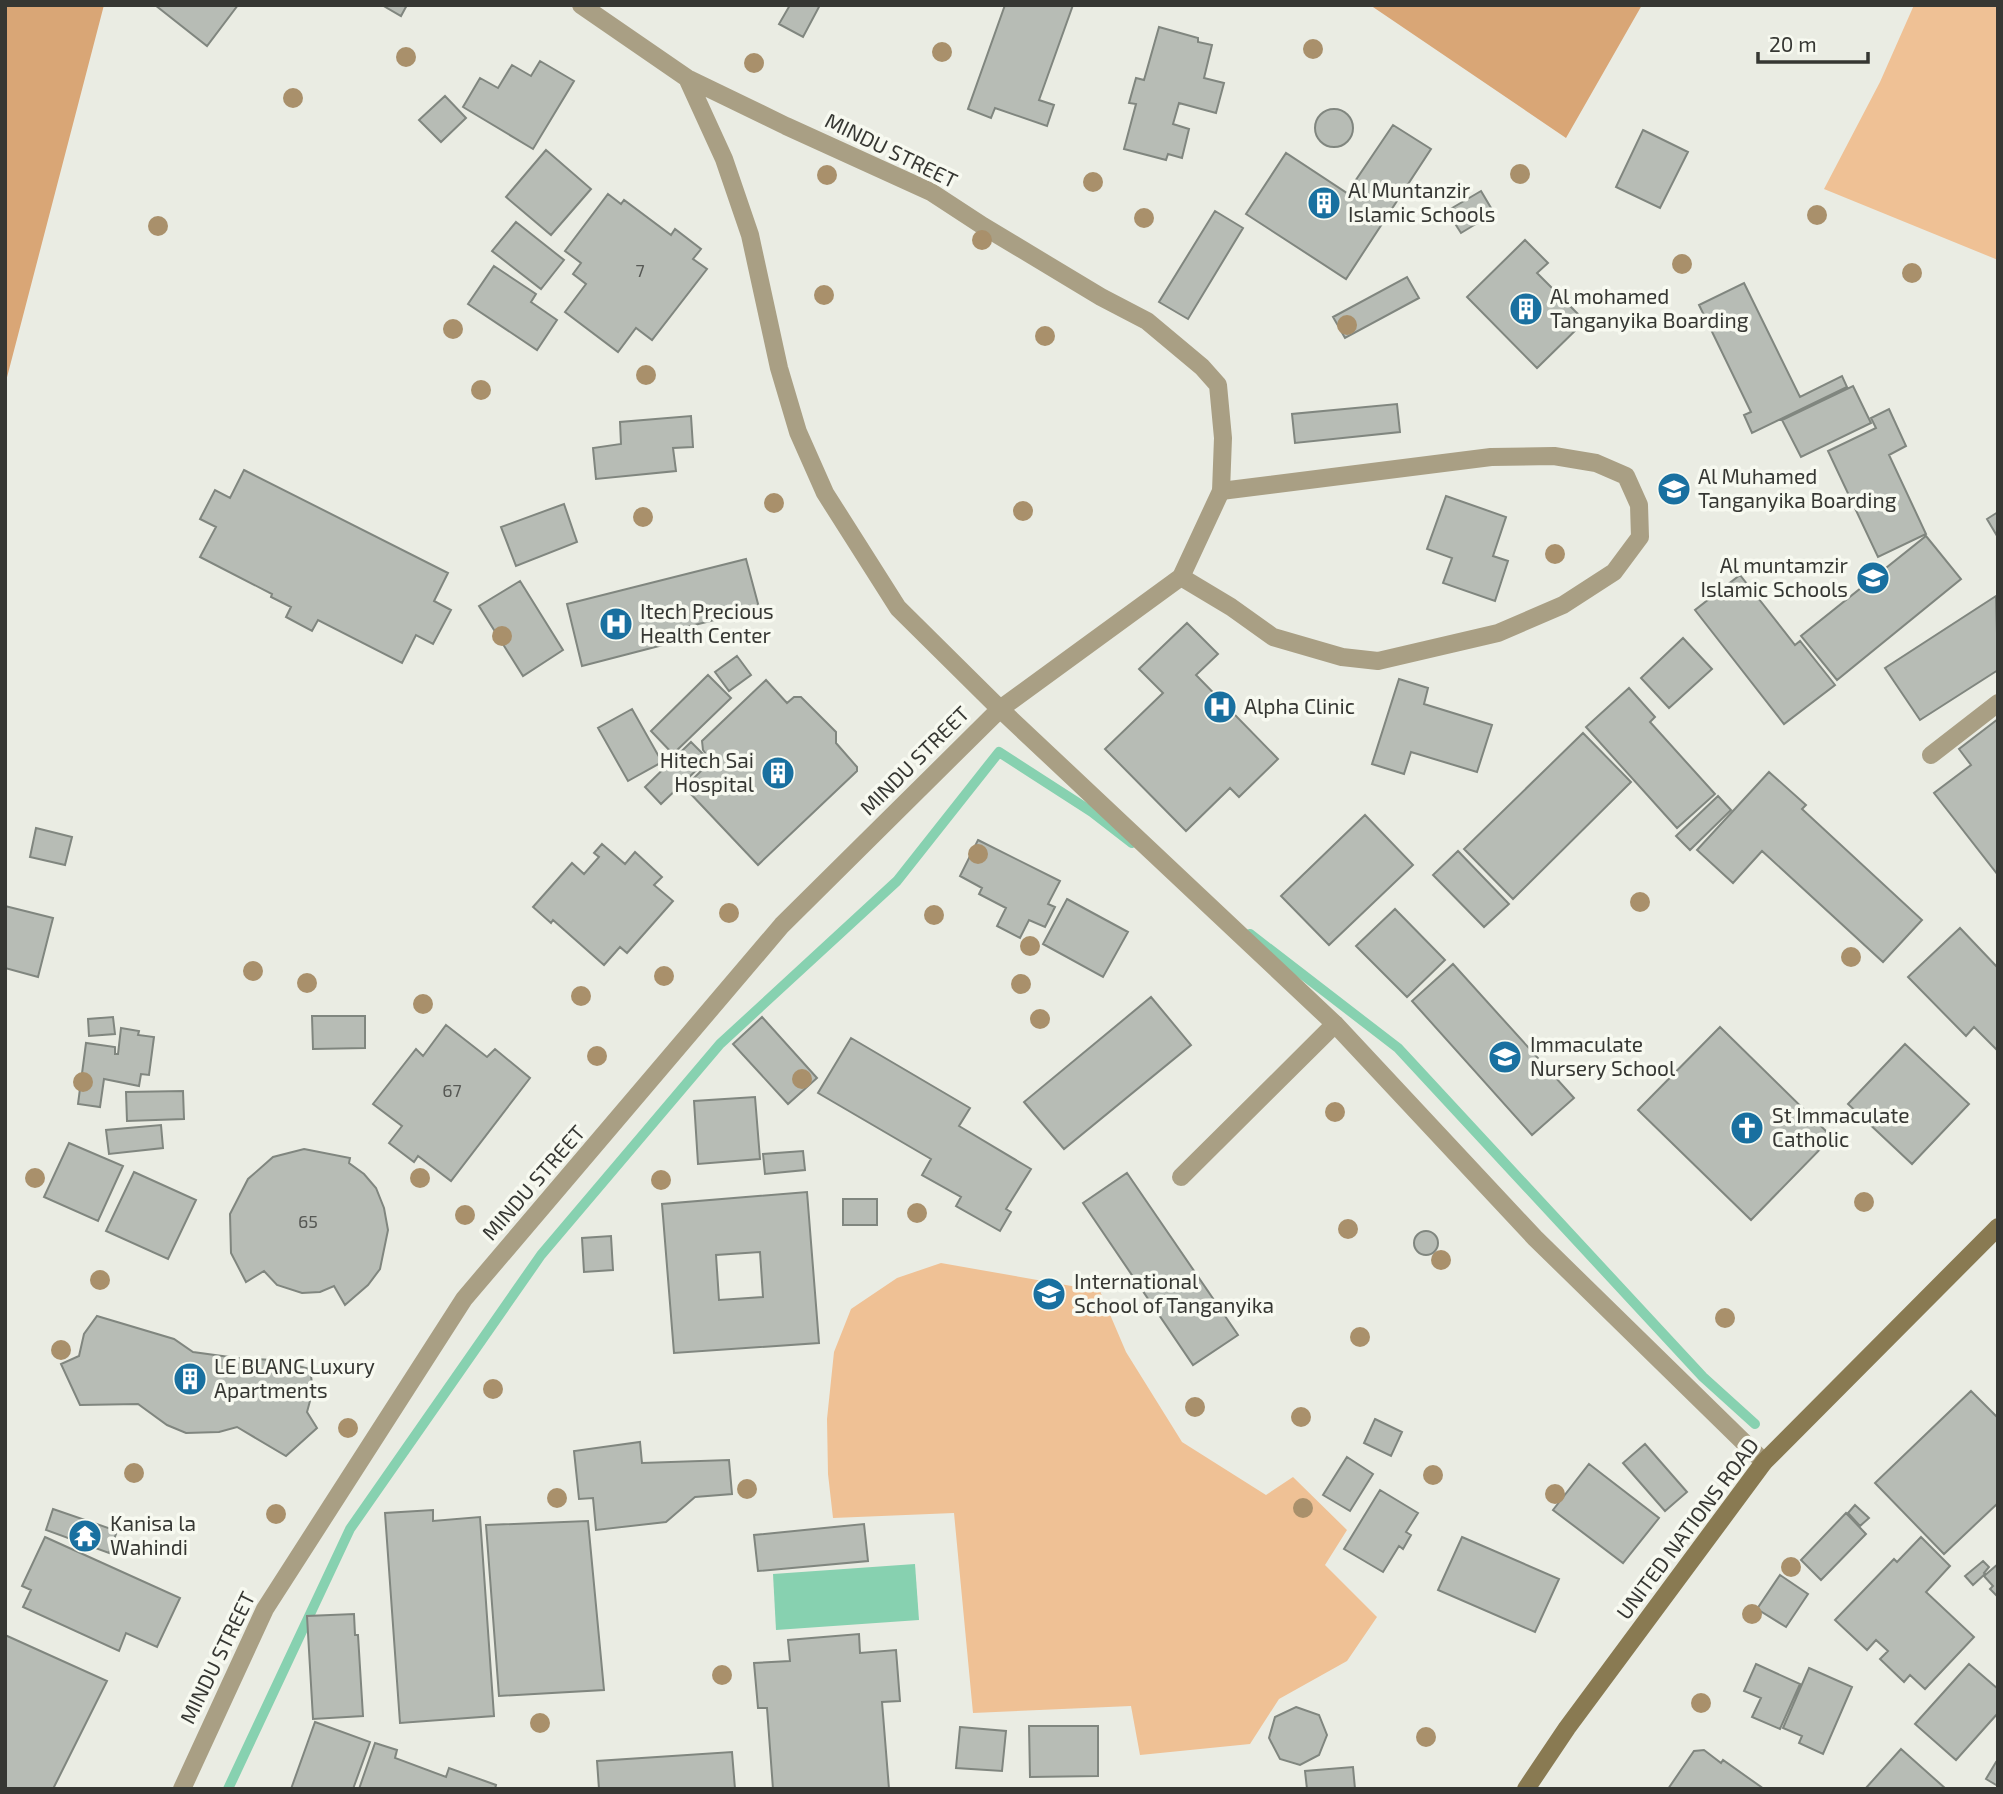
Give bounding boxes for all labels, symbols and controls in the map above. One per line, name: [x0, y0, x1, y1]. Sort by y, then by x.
scale bar: [1758, 21, 1868, 65]
text: 20 m: [1769, 31, 1817, 56]
street label: MINDU STREET: [821, 107, 962, 192]
place label: Al Muntanzir Islamic Schools: [1348, 177, 1496, 226]
building icon: Al Muntanzir Islamic Schools: [1305, 184, 1343, 222]
house number: 7: [635, 259, 645, 281]
place label: Al mohamed Tanganyika Boarding: [1550, 283, 1749, 332]
building icon: Al mohamed Tanganyika Boarding: [1507, 290, 1545, 328]
place label: Al Muhamed Tanganyika Boarding: [1698, 463, 1897, 512]
school or university icon: Al Muhamed Tanganyika Boarding: [1655, 470, 1693, 508]
place label: Al muntamzir Islamic Schools: [1700, 552, 1849, 601]
school or university icon: Al muntamzir Islamic Schools: [1854, 559, 1892, 597]
place label: Itech Precious Health Center: [640, 598, 774, 647]
hospital icon: Itech Precious Health Center: [597, 605, 635, 643]
hospital icon: Alpha Clinic: [1201, 688, 1239, 726]
place label: Alpha Clinic: [1244, 693, 1355, 718]
street label: MINDU STREET: [854, 700, 974, 820]
place label: Hitech Sai Hospital: [660, 747, 755, 796]
building icon: Hitech Sai Hospital: [759, 754, 797, 792]
place label: Immaculate Nursery School: [1530, 1031, 1676, 1080]
school or university icon: Immaculate Nursery School: [1486, 1038, 1524, 1076]
house number: 67: [442, 1079, 462, 1101]
place label: St Immaculate Catholic: [1772, 1102, 1909, 1151]
church icon: St Immaculate Catholic: [1728, 1109, 1766, 1147]
street label: MINDU STREET: [476, 1119, 590, 1245]
house number: 65: [298, 1210, 318, 1232]
place label: International School of Tanganyika: [1074, 1268, 1274, 1317]
school or university icon: International School of Tanganyika: [1030, 1275, 1068, 1313]
place label: LE BLANC Luxury Apartments: [214, 1353, 375, 1402]
building icon: LE BLANC Luxury Apartments: [171, 1360, 209, 1398]
street label: UNITED NATIONS ROAD: [1610, 1433, 1763, 1624]
place label: Kanisa la Wahindi: [110, 1510, 196, 1559]
temple icon: Kanisa la Wahindi: [66, 1517, 104, 1555]
street label: MINDU STREET: [174, 1587, 259, 1728]

